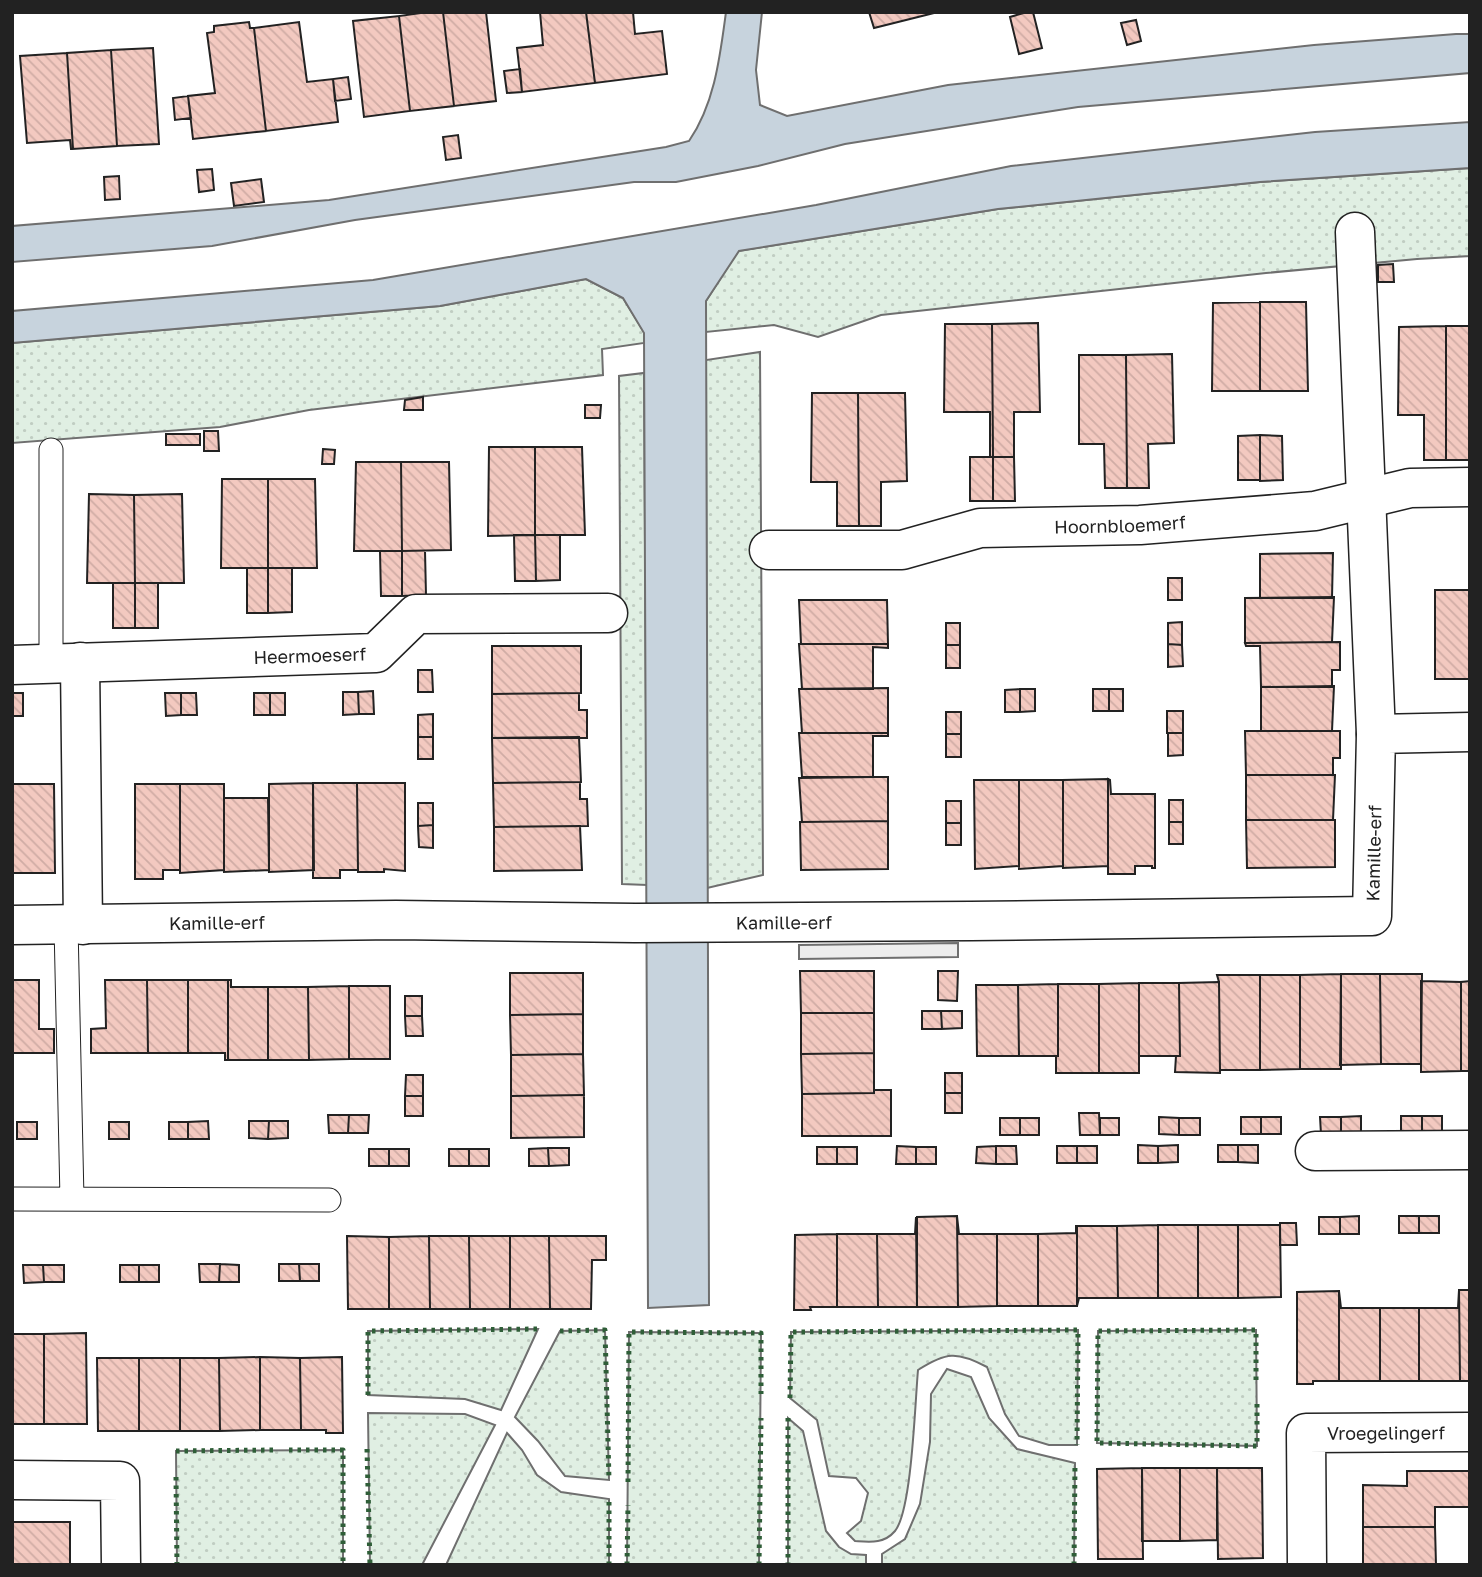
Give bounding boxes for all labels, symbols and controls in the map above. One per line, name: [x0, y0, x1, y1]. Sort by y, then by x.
street label: Hoornbloemerf: [1054, 510, 1187, 538]
street label: Heermoeserf: [253, 642, 367, 668]
street label: Kamille-erf: [1361, 804, 1385, 901]
street label: Kamille-erf: [169, 911, 266, 934]
street label: Kamille-erf: [736, 911, 833, 933]
street label: Vroegelingerf: [1327, 1421, 1446, 1444]

